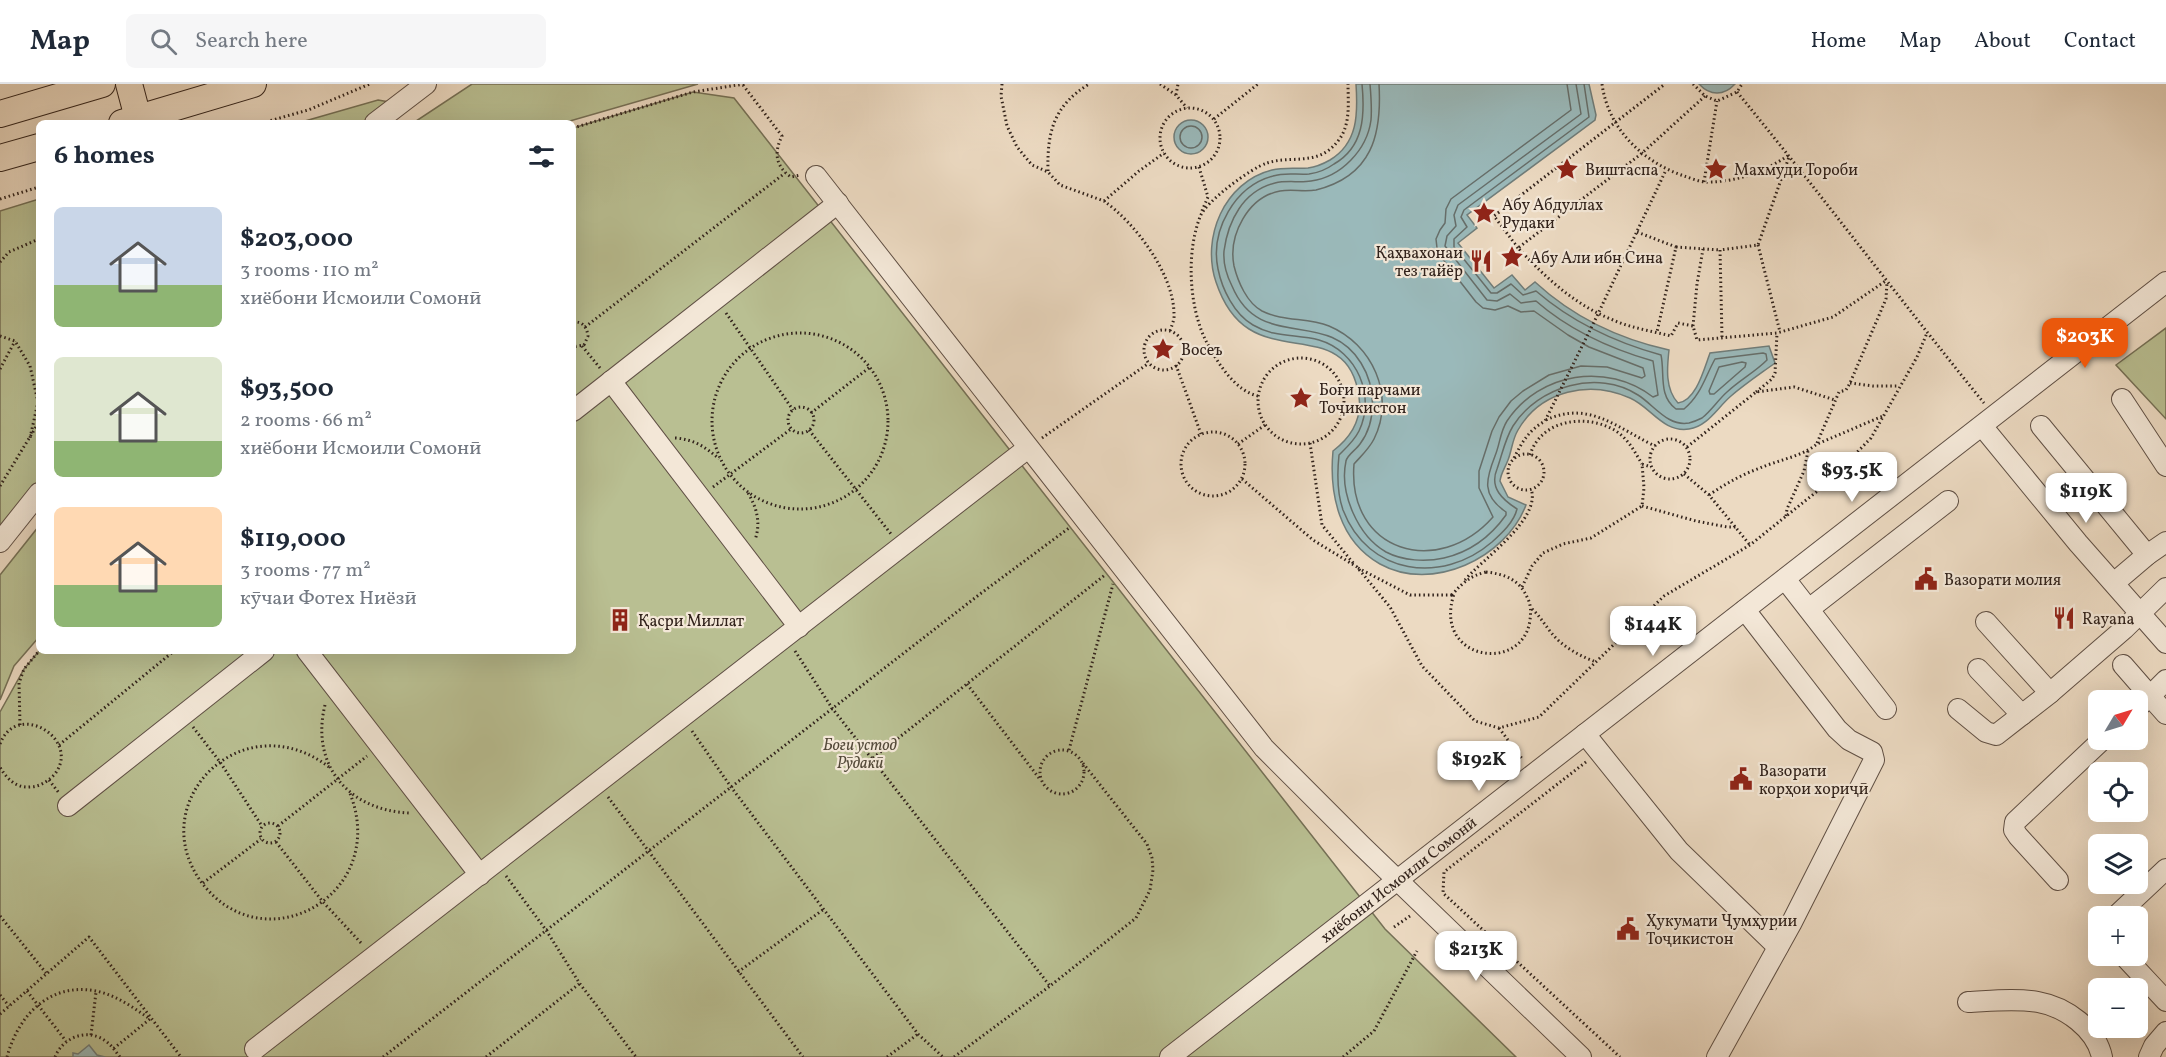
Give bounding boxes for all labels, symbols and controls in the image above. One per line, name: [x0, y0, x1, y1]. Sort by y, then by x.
search box: [126, 14, 546, 68]
text: Map: [30, 22, 90, 61]
icon: search: [147, 25, 180, 58]
text: Search here: [195, 26, 308, 57]
text: Home: [1811, 27, 1866, 56]
text: Map: [1899, 27, 1941, 56]
text: About: [1974, 27, 2031, 56]
text: Contact: [2064, 27, 2136, 56]
text: 6 homes: [54, 138, 155, 174]
icon: filters: [525, 140, 558, 173]
place icon: Виштаспа: [1554, 156, 1580, 182]
place icon: Махмуди Тороби: [1703, 156, 1729, 182]
place label: Виштаспа: [1585, 160, 1658, 182]
place label: Махмуди Тороби: [1734, 160, 1858, 182]
place label: Абу Абдуллах Рудаки: [1502, 195, 1603, 235]
place icon: Абу Абдуллах Рудаки: [1471, 200, 1497, 226]
text: $203,000: [240, 221, 353, 257]
icon: home: [102, 231, 174, 303]
place label: Қаҳвахонаи тез тайёр: [1375, 243, 1463, 283]
place icon: Абу Али ибн Сина: [1499, 244, 1525, 270]
restaurant icon: Қаҳвахонаи тез тайёр: [1468, 248, 1494, 274]
place label: Абу Али ибн Сина: [1530, 248, 1663, 270]
text: 3 rooms · 110 m²: [240, 257, 379, 285]
text: хиёбони Исмоили Сомонӣ: [240, 285, 481, 313]
pin: $203K: [2043, 318, 2127, 369]
text: $203K: [2056, 323, 2114, 351]
place icon: Восеъ: [1150, 336, 1176, 362]
place label: Восеъ: [1181, 340, 1223, 362]
text: $93,500: [240, 371, 334, 407]
place label: Боғи парчами Тоҷикистон: [1319, 380, 1421, 420]
icon: home: [102, 381, 174, 453]
place icon: Боғи парчами Тоҷикистон: [1288, 385, 1314, 411]
text: 2 rooms · 66 m²: [240, 407, 372, 435]
text: хиёбони Исмоили Сомонӣ: [240, 435, 481, 463]
pin: $93.5K: [1803, 452, 1901, 503]
text: $93.5K: [1821, 457, 1883, 485]
pin: $119K: [2044, 473, 2128, 524]
text: $119K: [2060, 478, 2112, 506]
text: $119,000: [240, 521, 346, 557]
icon: home: [102, 531, 174, 603]
text: 3 rooms · 77 m²: [240, 557, 371, 585]
public building icon: Вазорати молия: [1913, 566, 1939, 592]
place label: Вазорати молия: [1944, 570, 2061, 592]
text: кӯчаи Фотех Ниёзӣ: [240, 585, 417, 613]
restaurant icon: Rayana: [2051, 605, 2077, 631]
pin: $144K: [1611, 606, 1695, 657]
building icon: Қасри Миллат: [607, 607, 633, 633]
place label: Rayana: [2082, 609, 2135, 631]
place label: Қасри Миллат: [638, 611, 744, 633]
text: $144K: [1624, 611, 1682, 639]
north arrow: [2088, 690, 2148, 750]
map controls: [2088, 690, 2148, 1038]
park label: Боғи устод Рӯдакӣ: [823, 735, 898, 775]
pin: $192K: [1437, 741, 1521, 792]
text: $192K: [1451, 746, 1507, 774]
place label: Вазорати корҳои хориҷӣ: [1759, 761, 1869, 801]
button: locate: [2088, 762, 2148, 822]
public building icon: Вазорати корҳои хориҷӣ: [1728, 766, 1754, 792]
street label: хиёбони Исмоили Сомонӣ: [1316, 812, 1482, 949]
button: layers: [2088, 834, 2148, 894]
button: +: [2088, 906, 2148, 966]
place label: Ҳукумати Ҷумҳурии Тоҷикистон: [1646, 911, 1798, 951]
public building icon: Ҳукумати Ҷумҳурии Тоҷикистон: [1615, 916, 1641, 942]
pin: $213K: [1434, 931, 1518, 982]
text: $213K: [1449, 936, 1503, 964]
button: −: [2088, 978, 2148, 1038]

